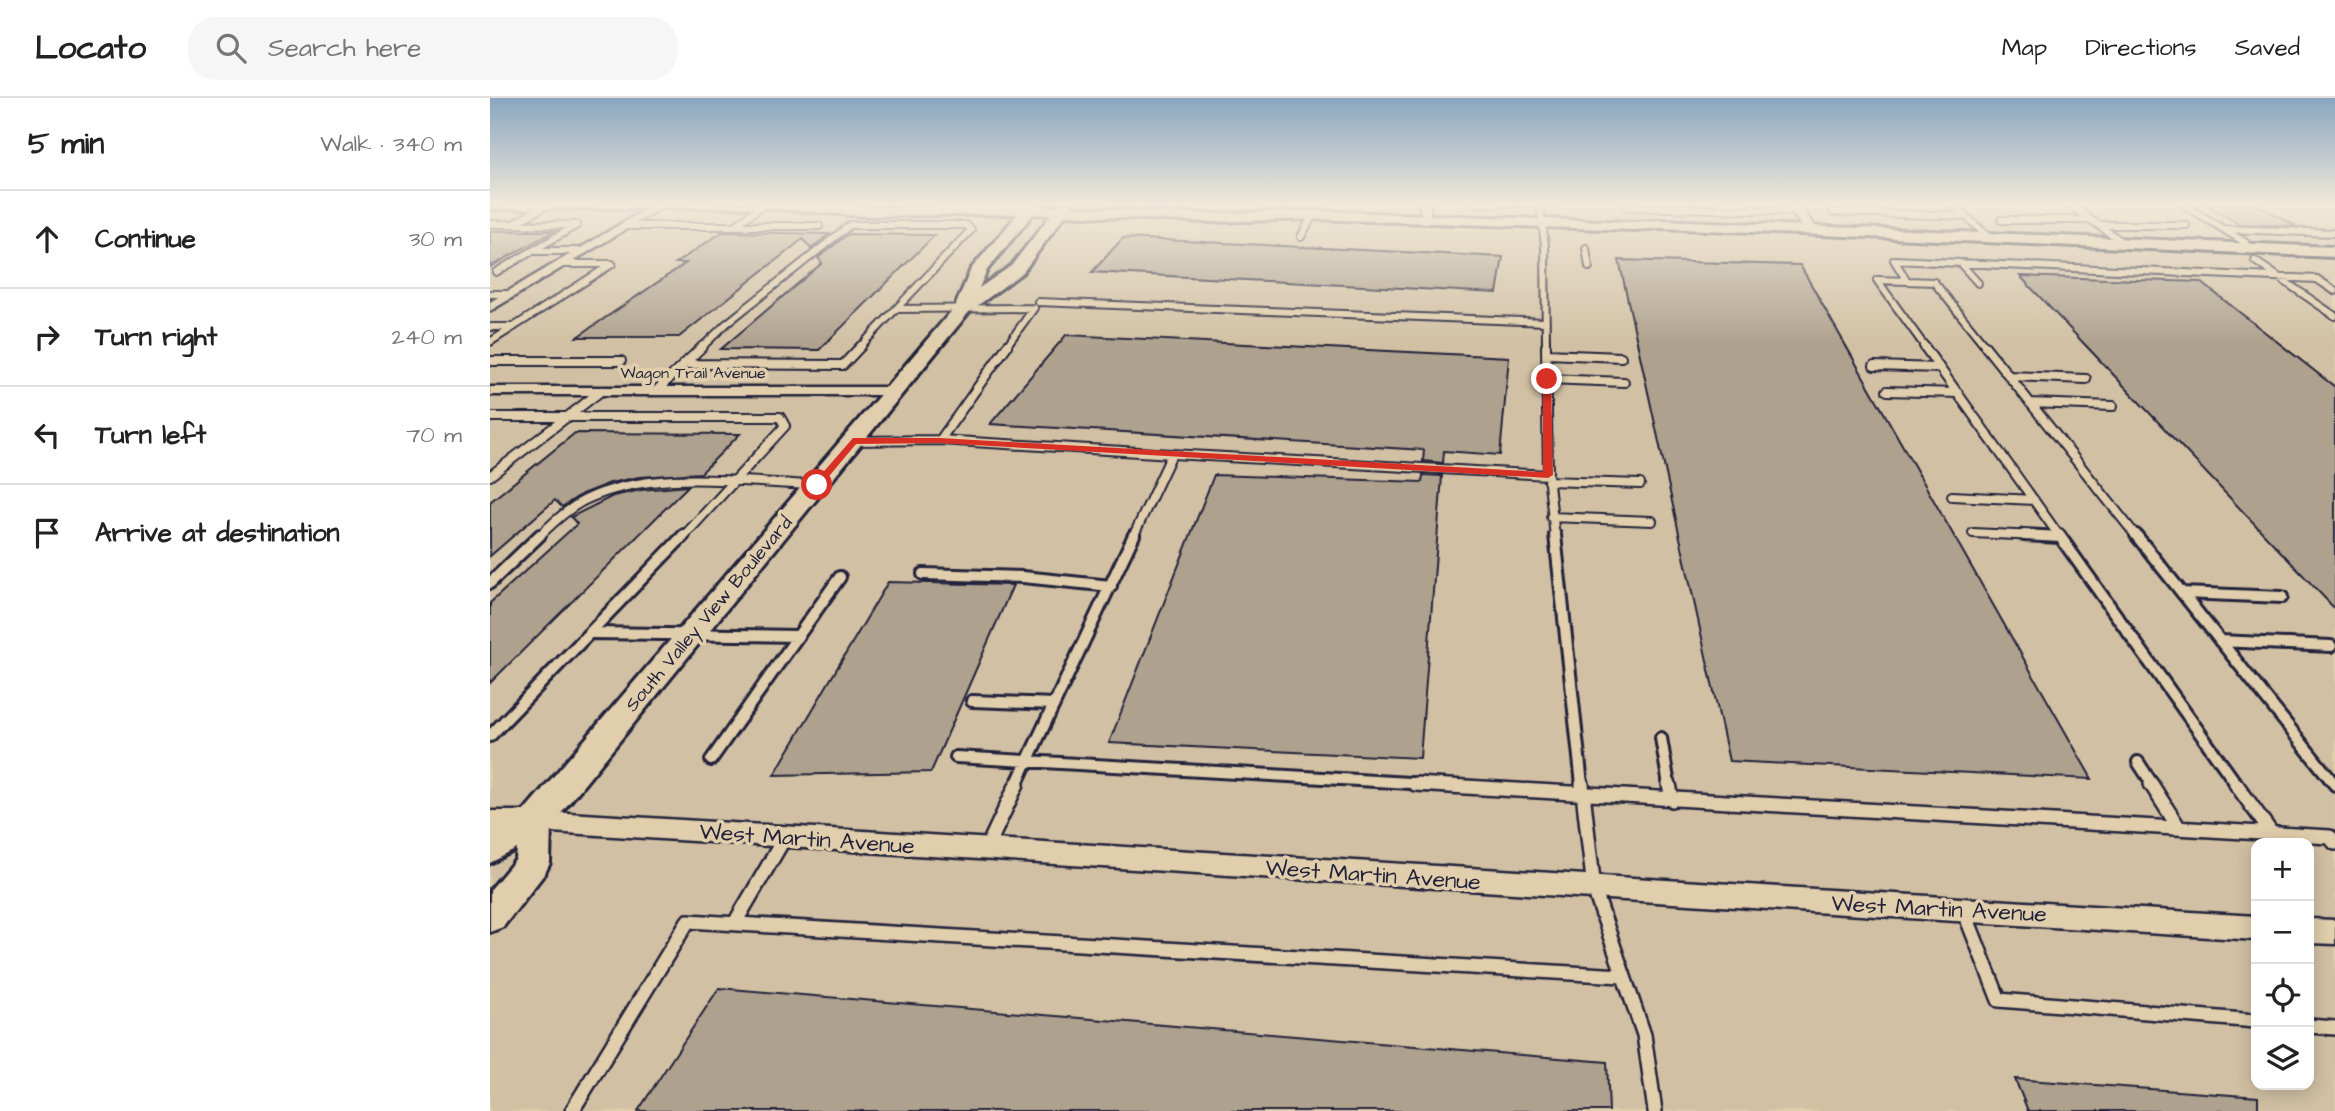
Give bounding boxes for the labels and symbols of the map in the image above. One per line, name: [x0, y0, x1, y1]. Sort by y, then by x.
street label: Wagon Trail Avenue: [620, 362, 766, 385]
route end: [1531, 363, 1562, 394]
route start: [801, 469, 832, 500]
street label: South Valley View Boulevard: [619, 510, 800, 718]
street label: West Martin Avenue: [698, 816, 916, 862]
street label: West Martin Avenue: [1264, 852, 1482, 898]
street label: West Martin Avenue: [1830, 887, 2048, 931]

